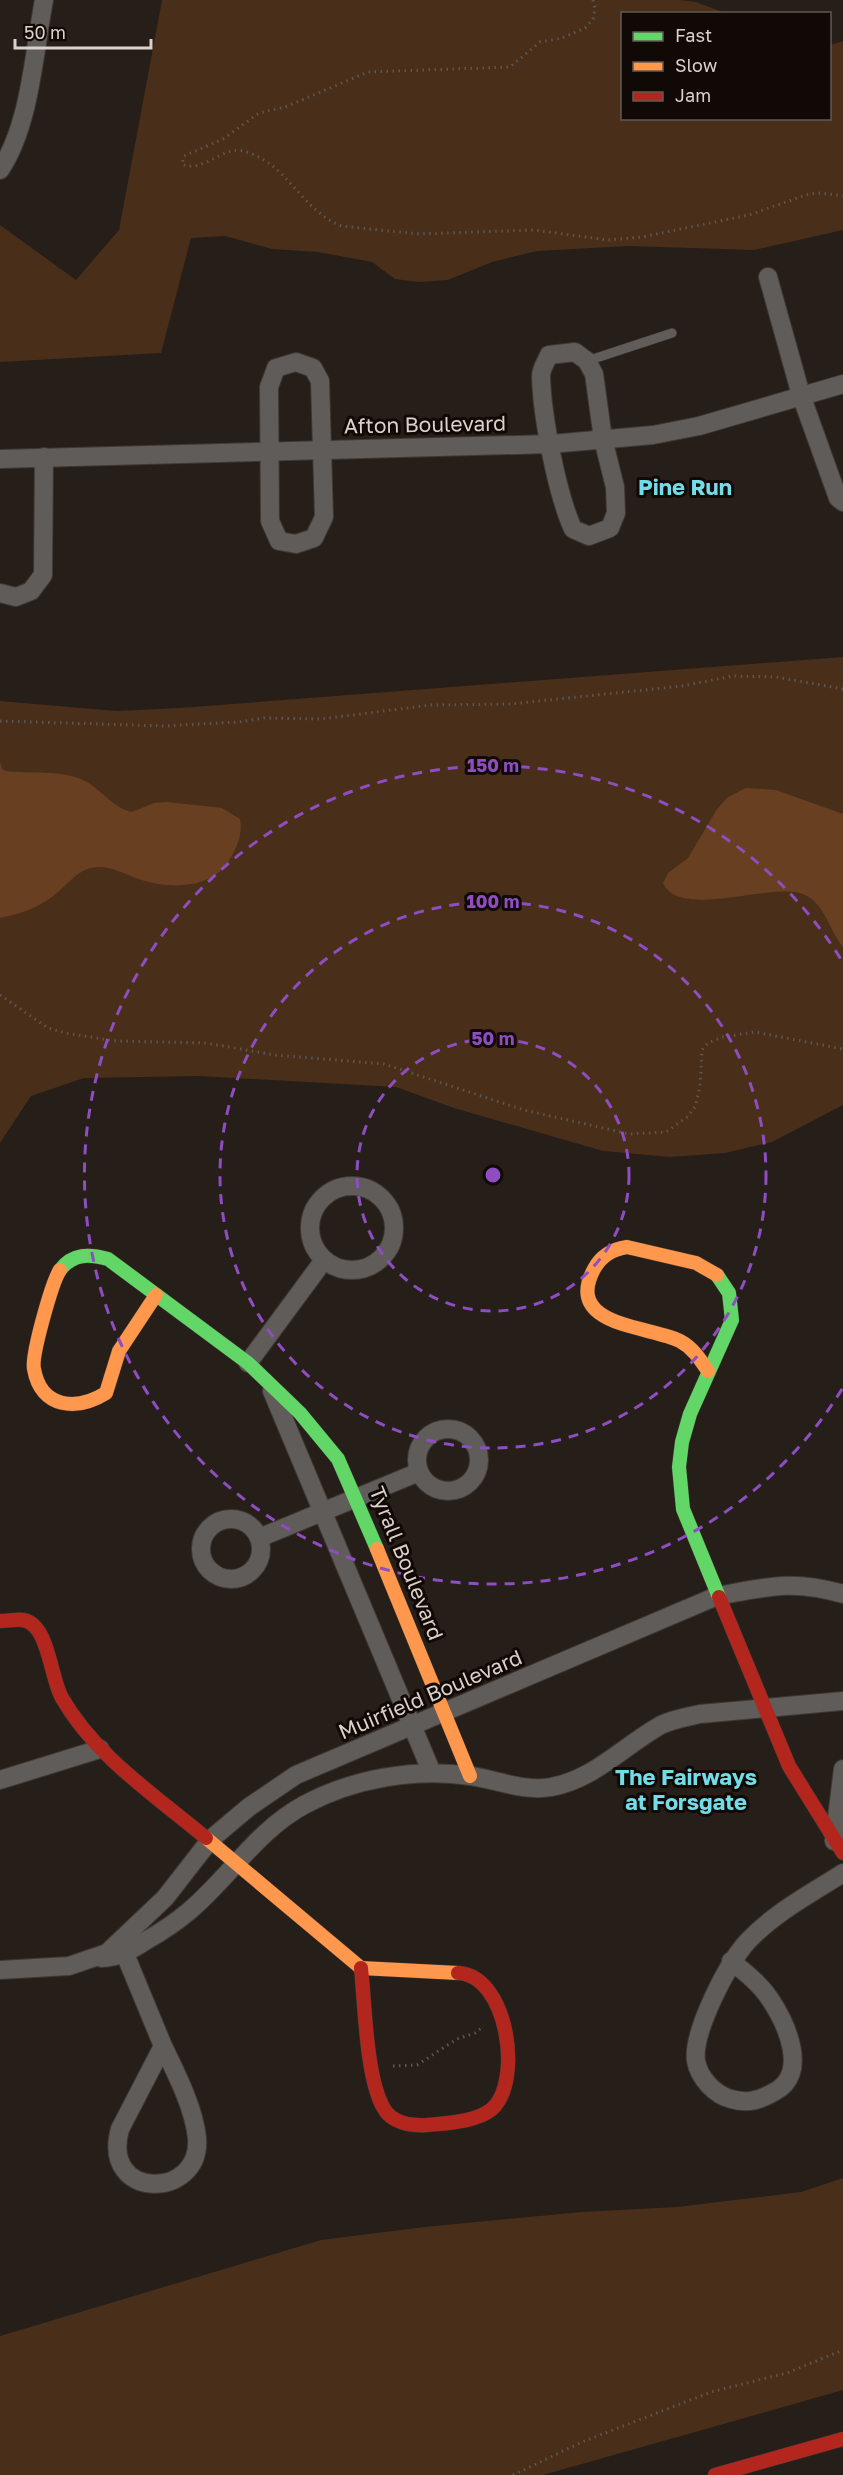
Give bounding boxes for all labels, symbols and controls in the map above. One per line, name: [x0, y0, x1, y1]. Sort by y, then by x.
scale bar: [15, 12, 152, 50]
legend: [621, 12, 831, 120]
text: 50 m: [24, 21, 66, 43]
text: Fast: [675, 24, 712, 46]
text: Slow: [675, 54, 718, 76]
text: Jam: [675, 84, 711, 106]
street label: Afton Boulevard: [344, 410, 506, 438]
district label: Pine Run: [638, 473, 732, 500]
text: 150 m: [467, 754, 519, 776]
text: 100 m: [467, 890, 519, 912]
text: 50 m: [472, 1027, 514, 1049]
centre of rings: [483, 1165, 503, 1185]
street label: Tyrall Boulevard: [364, 1482, 450, 1644]
street label: Muirfield Boulevard: [334, 1644, 526, 1744]
district label: The Fairways at Forsgate: [615, 1763, 757, 1815]

